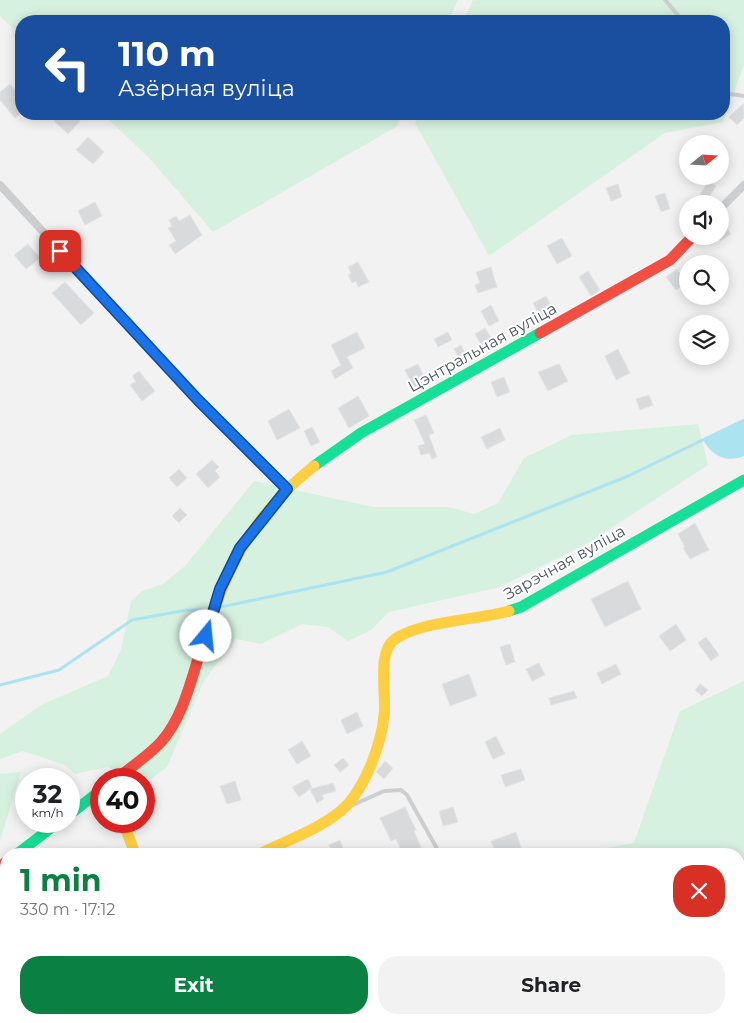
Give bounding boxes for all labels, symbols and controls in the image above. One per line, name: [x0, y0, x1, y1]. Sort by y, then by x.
text: 110 m: [118, 32, 216, 75]
icon: left: [35, 35, 100, 100]
text: Азёрная вуліца: [118, 75, 295, 102]
north arrow: [679, 135, 729, 185]
map controls: [679, 135, 729, 365]
button: sound: [679, 195, 729, 245]
pin: [39, 230, 81, 272]
icon: arrive: [46, 237, 74, 265]
button: search: [679, 255, 729, 305]
street label: Цэнтральная вуліца: [405, 299, 560, 396]
button: layers: [679, 315, 729, 365]
street label: Зарэчная вуліца: [500, 521, 628, 604]
position arrow: [179, 609, 231, 661]
speed limit sign: 40: [90, 768, 155, 833]
text: 32: [33, 779, 62, 809]
text: km/h: [31, 805, 64, 820]
text: 1 min: [20, 862, 101, 899]
button: close: [673, 865, 725, 917]
text: 330 m · 17:12: [20, 900, 115, 919]
button: Exit: [20, 956, 368, 1014]
button: Share: [378, 956, 725, 1014]

